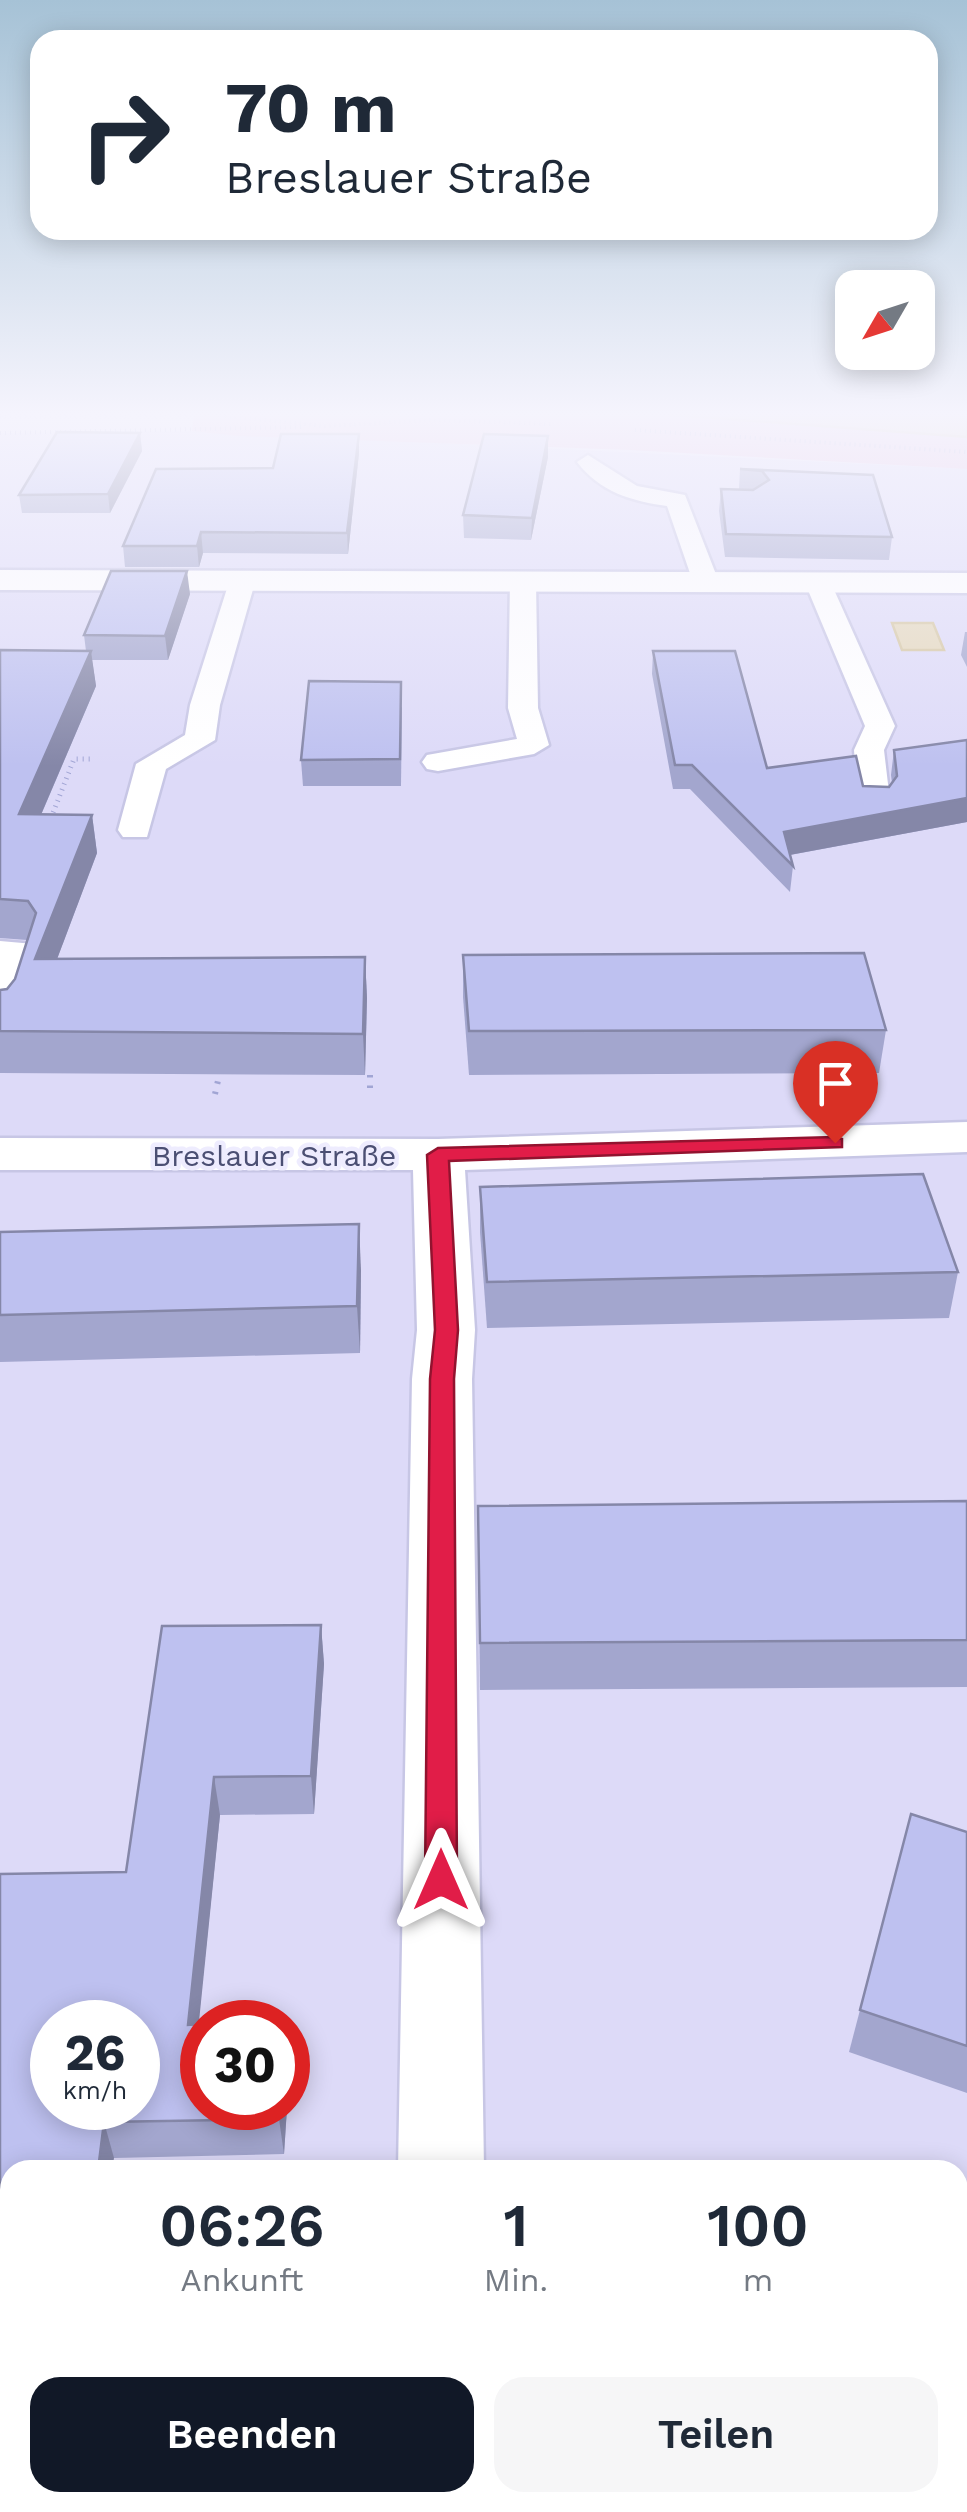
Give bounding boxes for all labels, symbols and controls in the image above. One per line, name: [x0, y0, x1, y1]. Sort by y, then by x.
text: 70 m: [225, 67, 397, 149]
icon: right: [60, 70, 190, 200]
text: Breslauer Straße: [225, 151, 592, 204]
north arrow: [835, 270, 935, 370]
map controls: [835, 270, 935, 370]
pin: [793, 1041, 878, 1144]
icon: arrive: [808, 1056, 863, 1111]
street label: Breslauer Straße: [152, 1138, 396, 1173]
position arrow: [389, 1828, 493, 1932]
speed limit sign: 30: [180, 2000, 310, 2130]
text: 26: [65, 2023, 125, 2082]
text: km/h: [63, 2076, 127, 2105]
text: 06:26: [159, 2190, 325, 2261]
text: 1: [503, 2190, 528, 2261]
text: 100: [707, 2190, 809, 2261]
text: Ankunft: [181, 2261, 303, 2299]
text: Min.: [484, 2261, 548, 2299]
text: m: [743, 2261, 773, 2299]
button: Beenden: [30, 2377, 474, 2492]
button: Teilen: [494, 2377, 938, 2492]

